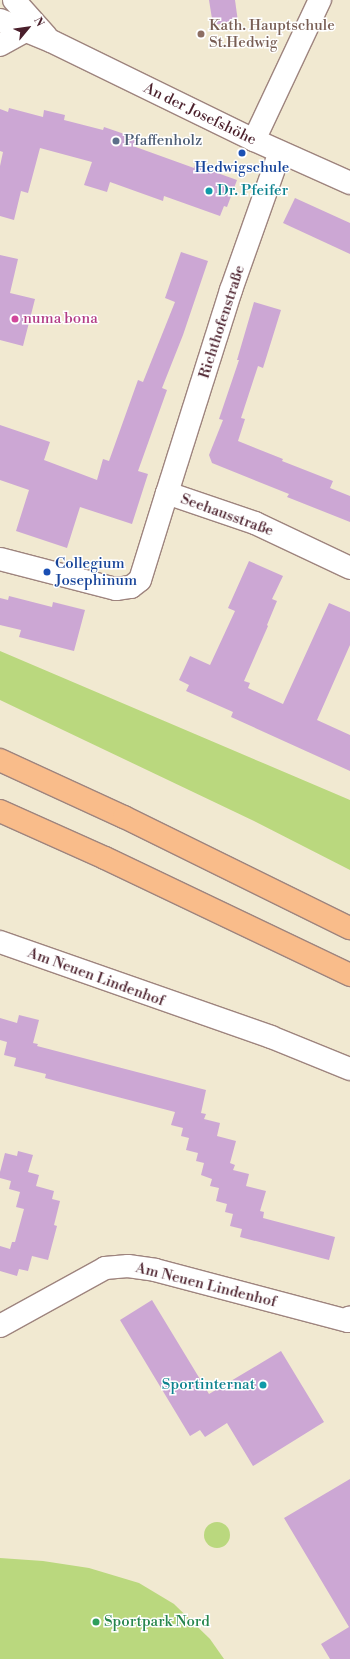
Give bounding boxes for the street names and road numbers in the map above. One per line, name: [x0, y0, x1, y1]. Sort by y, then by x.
street label: An der Josefshöhe: [141, 79, 259, 149]
street label: Richthofenstraße: [195, 263, 249, 381]
street label: Seehausstraße: [178, 490, 276, 540]
street label: Am Neuen Lindenhof: [25, 944, 167, 1010]
street label: Am Neuen Lindenhof: [134, 1259, 278, 1311]

